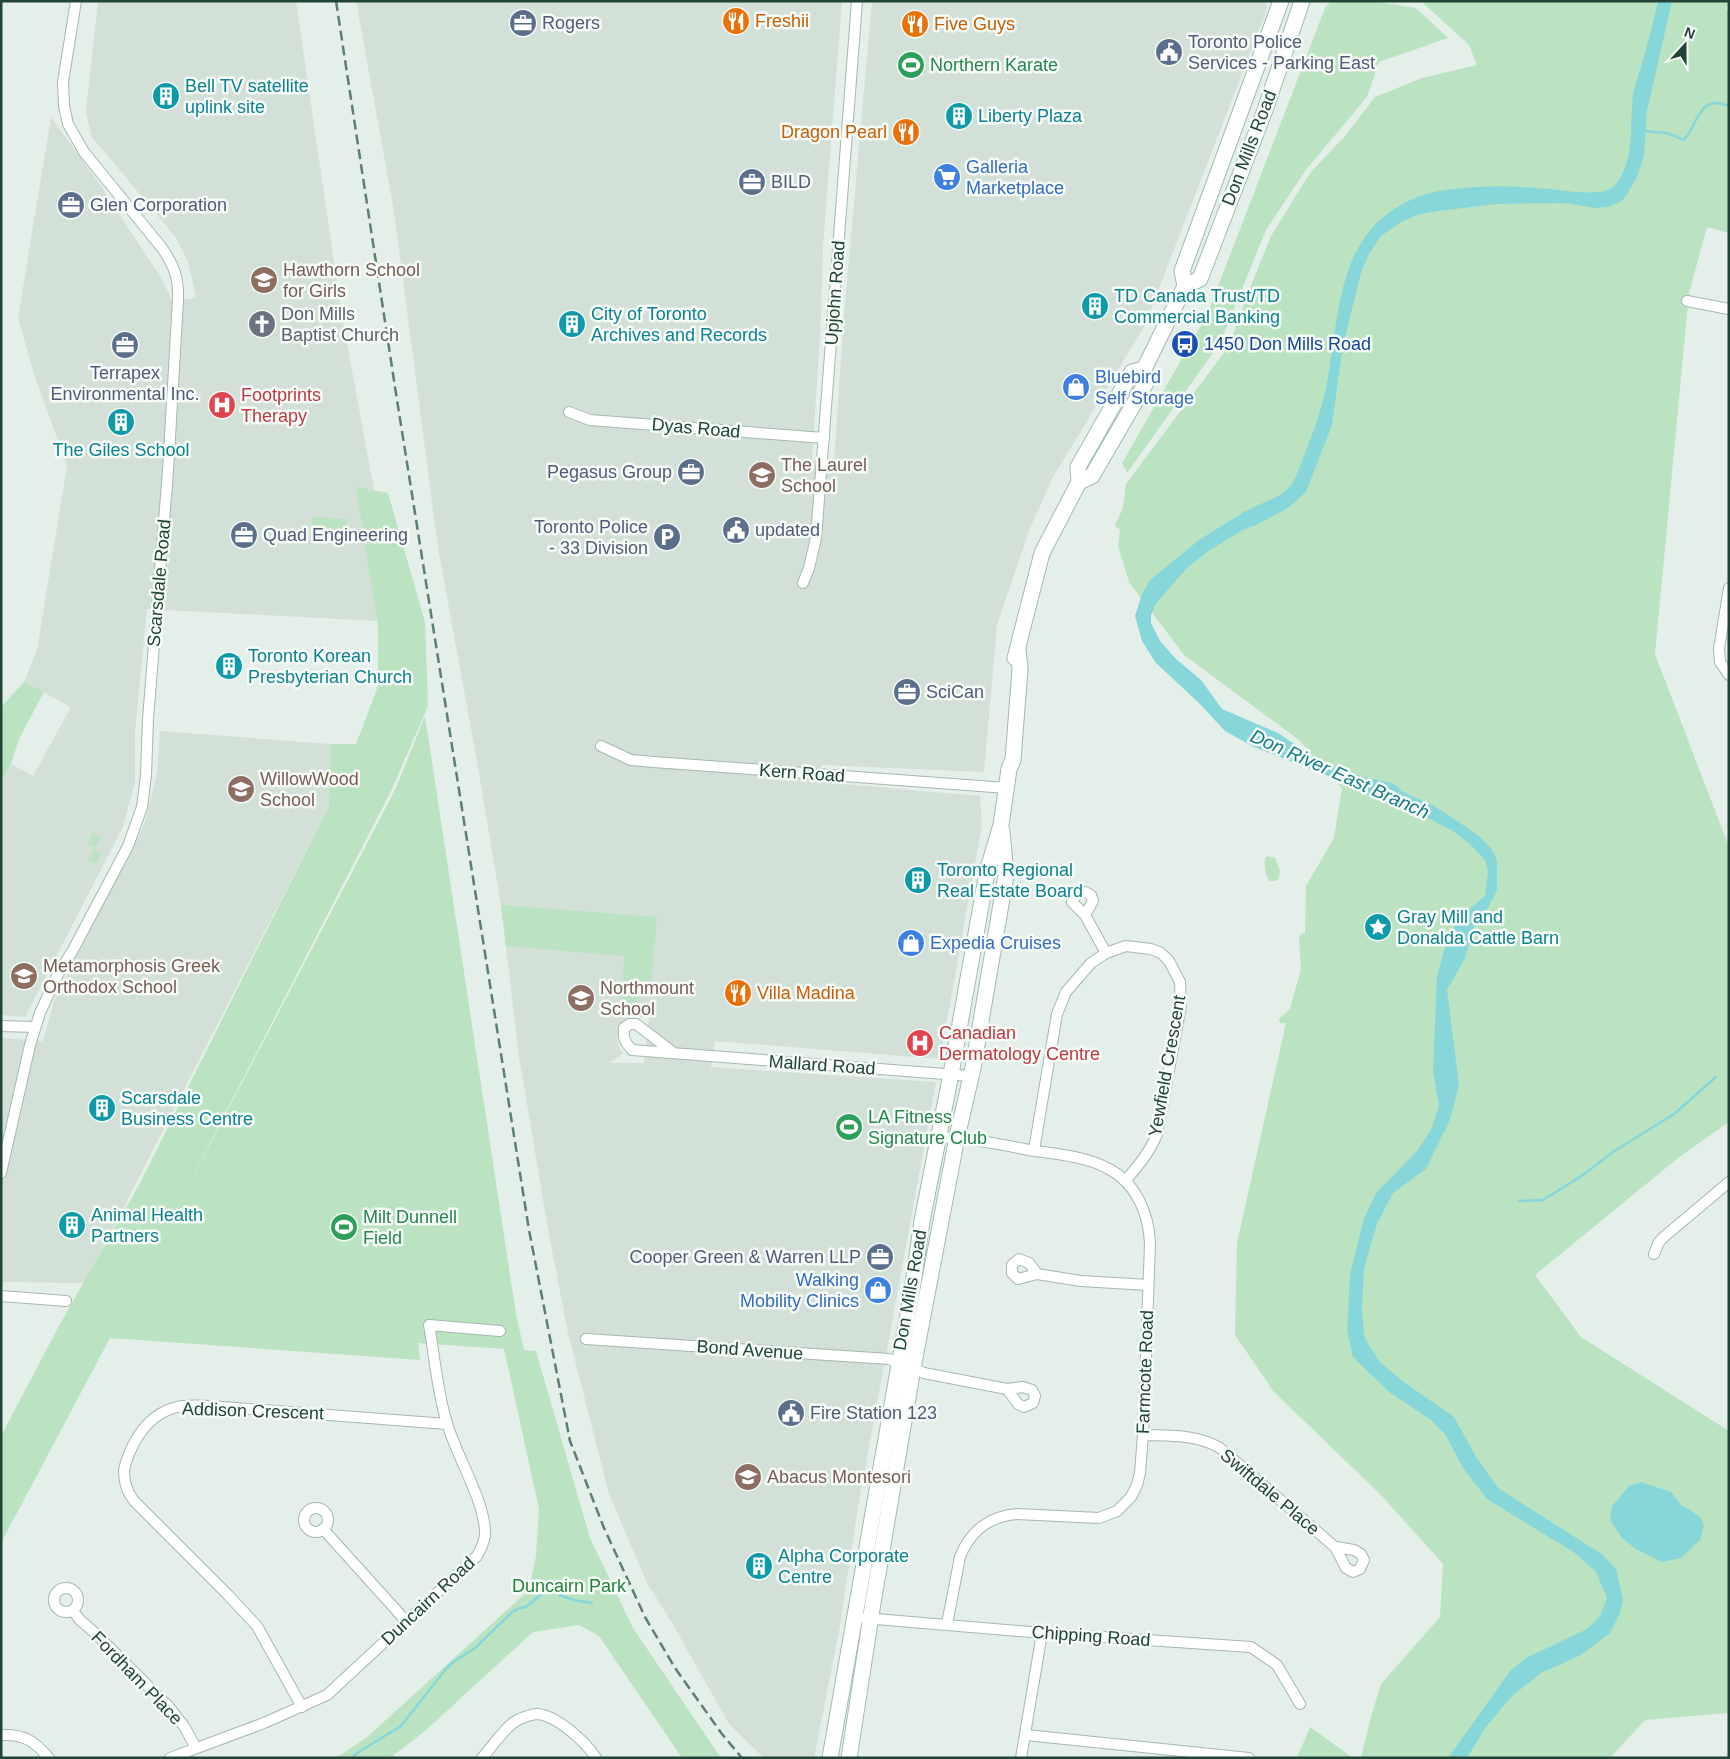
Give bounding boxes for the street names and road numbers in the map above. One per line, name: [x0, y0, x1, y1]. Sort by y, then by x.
street label: Don Mills Road: [1218, 87, 1280, 209]
street label: Upjohn Road: [821, 240, 849, 346]
street label: Dyas Road: [651, 414, 741, 442]
street label: Scarsdale Road: [143, 518, 175, 648]
street label: Kern Road: [758, 760, 846, 786]
street label: Yewfield Crescent: [1145, 994, 1189, 1138]
street label: Mallard Road: [768, 1051, 876, 1079]
street label: Don Mills Road: [890, 1228, 930, 1352]
street label: Farmcote Road: [1133, 1310, 1157, 1434]
street label: Bond Avenue: [696, 1336, 804, 1364]
street label: Addison Crescent: [182, 1399, 324, 1423]
street label: Swiftdale Place: [1216, 1445, 1324, 1539]
street label: Duncairn Road: [377, 1553, 479, 1649]
street label: Chipping Road: [1031, 1622, 1151, 1650]
street label: Fordham Place: [87, 1627, 187, 1729]

